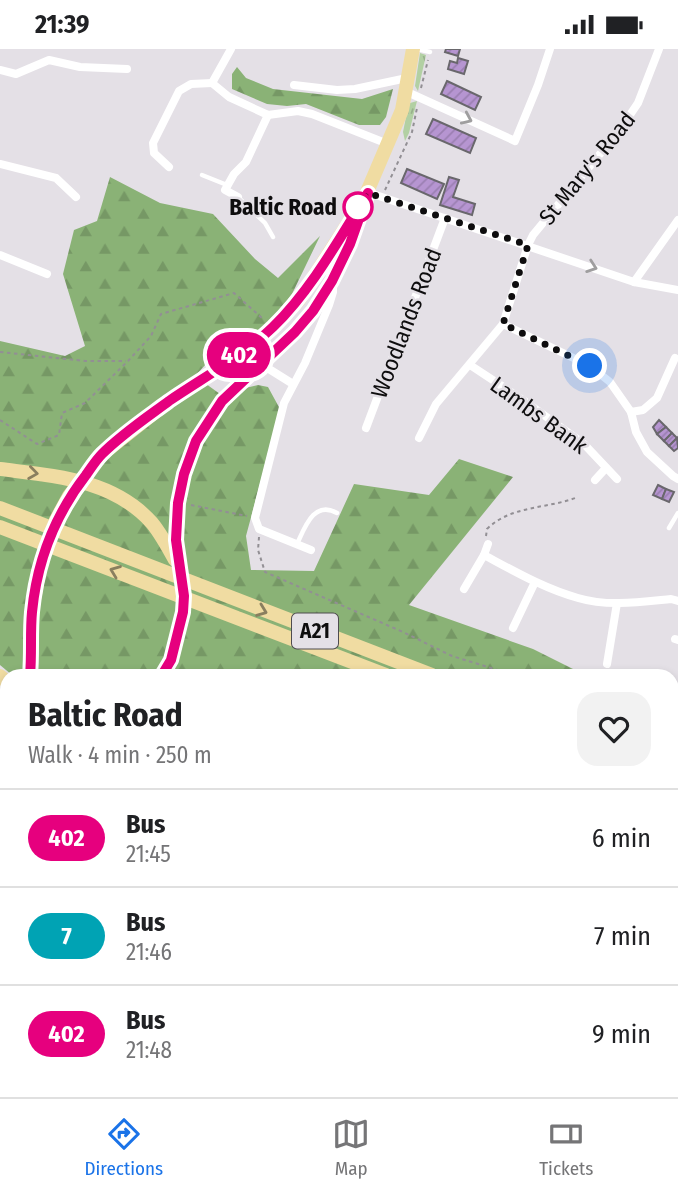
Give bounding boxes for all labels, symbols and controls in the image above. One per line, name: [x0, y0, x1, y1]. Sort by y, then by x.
text: 21:39: [35, 9, 89, 40]
street label: St Mary's Road: [533, 106, 641, 230]
one-way arrow: [460, 111, 472, 125]
marker: Baltic Road: [343, 192, 373, 222]
place label: Baltic Road: [229, 193, 337, 221]
street label: Woodlands Road: [365, 244, 447, 402]
one-way arrow: [586, 259, 598, 274]
line badge: 402: [199, 332, 279, 378]
text: 402: [221, 341, 257, 369]
your location: [572, 348, 607, 383]
street label: Lambs Bank: [485, 370, 593, 460]
one-way arrow: [27, 466, 39, 481]
one-way arrow: [110, 566, 122, 580]
one-way arrow: [256, 602, 268, 616]
road number: A21: [292, 613, 338, 649]
button: heart: [577, 692, 651, 766]
text: Baltic Road: [28, 695, 183, 735]
text: Walk · 4 min · 250 m: [28, 741, 212, 769]
text: Bus: [126, 809, 165, 840]
text: 6 min: [592, 823, 651, 854]
text: 402: [48, 824, 85, 852]
text: 21:45: [126, 840, 171, 868]
text: Bus: [126, 907, 165, 938]
text: 7 min: [594, 921, 651, 952]
text: 7: [61, 922, 72, 950]
text: 21:46: [126, 938, 172, 966]
text: Bus: [126, 1005, 165, 1036]
text: 9 min: [592, 1019, 651, 1050]
text: 402: [48, 1020, 85, 1048]
text: 21:48: [126, 1036, 172, 1064]
tab: Directions: [85, 1115, 163, 1180]
tab: Map: [332, 1115, 370, 1180]
tab: Tickets: [539, 1115, 593, 1180]

